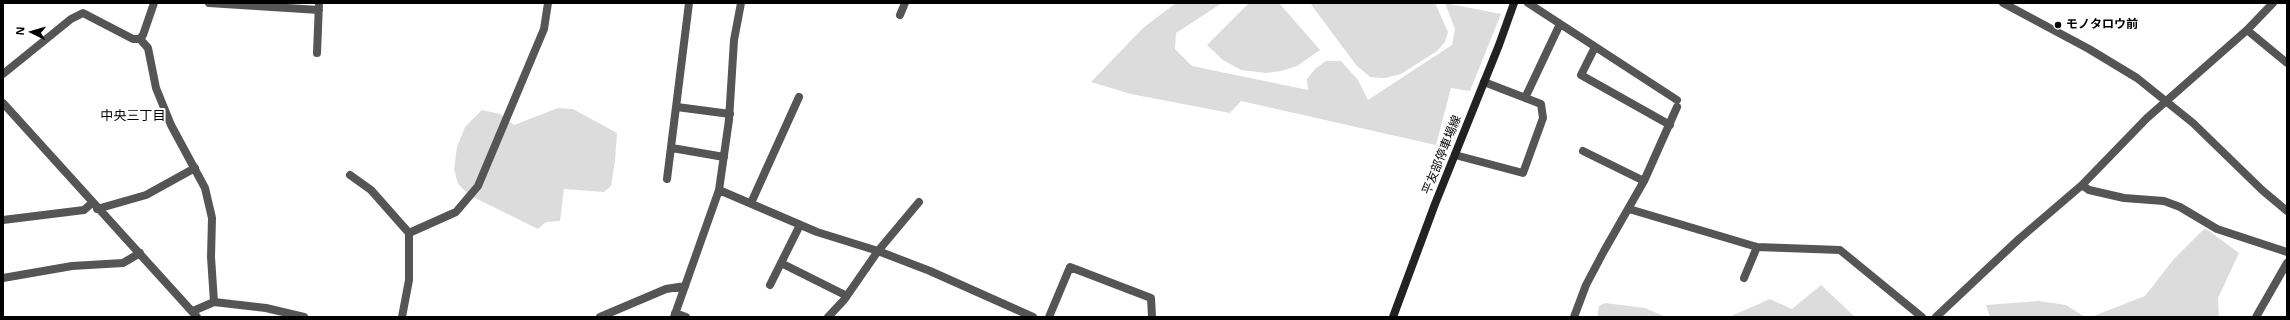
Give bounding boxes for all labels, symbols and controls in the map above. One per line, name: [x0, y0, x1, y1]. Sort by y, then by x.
north arrow: [12, 12, 52, 52]
place label: モノタロウ前: [2066, 18, 2138, 32]
marker: モノタロウ前: [2053, 20, 2063, 30]
text: N: [12, 26, 27, 36]
district label: 中央三丁目: [101, 108, 165, 124]
street label: 平友部停車場線: [1420, 113, 1464, 197]

